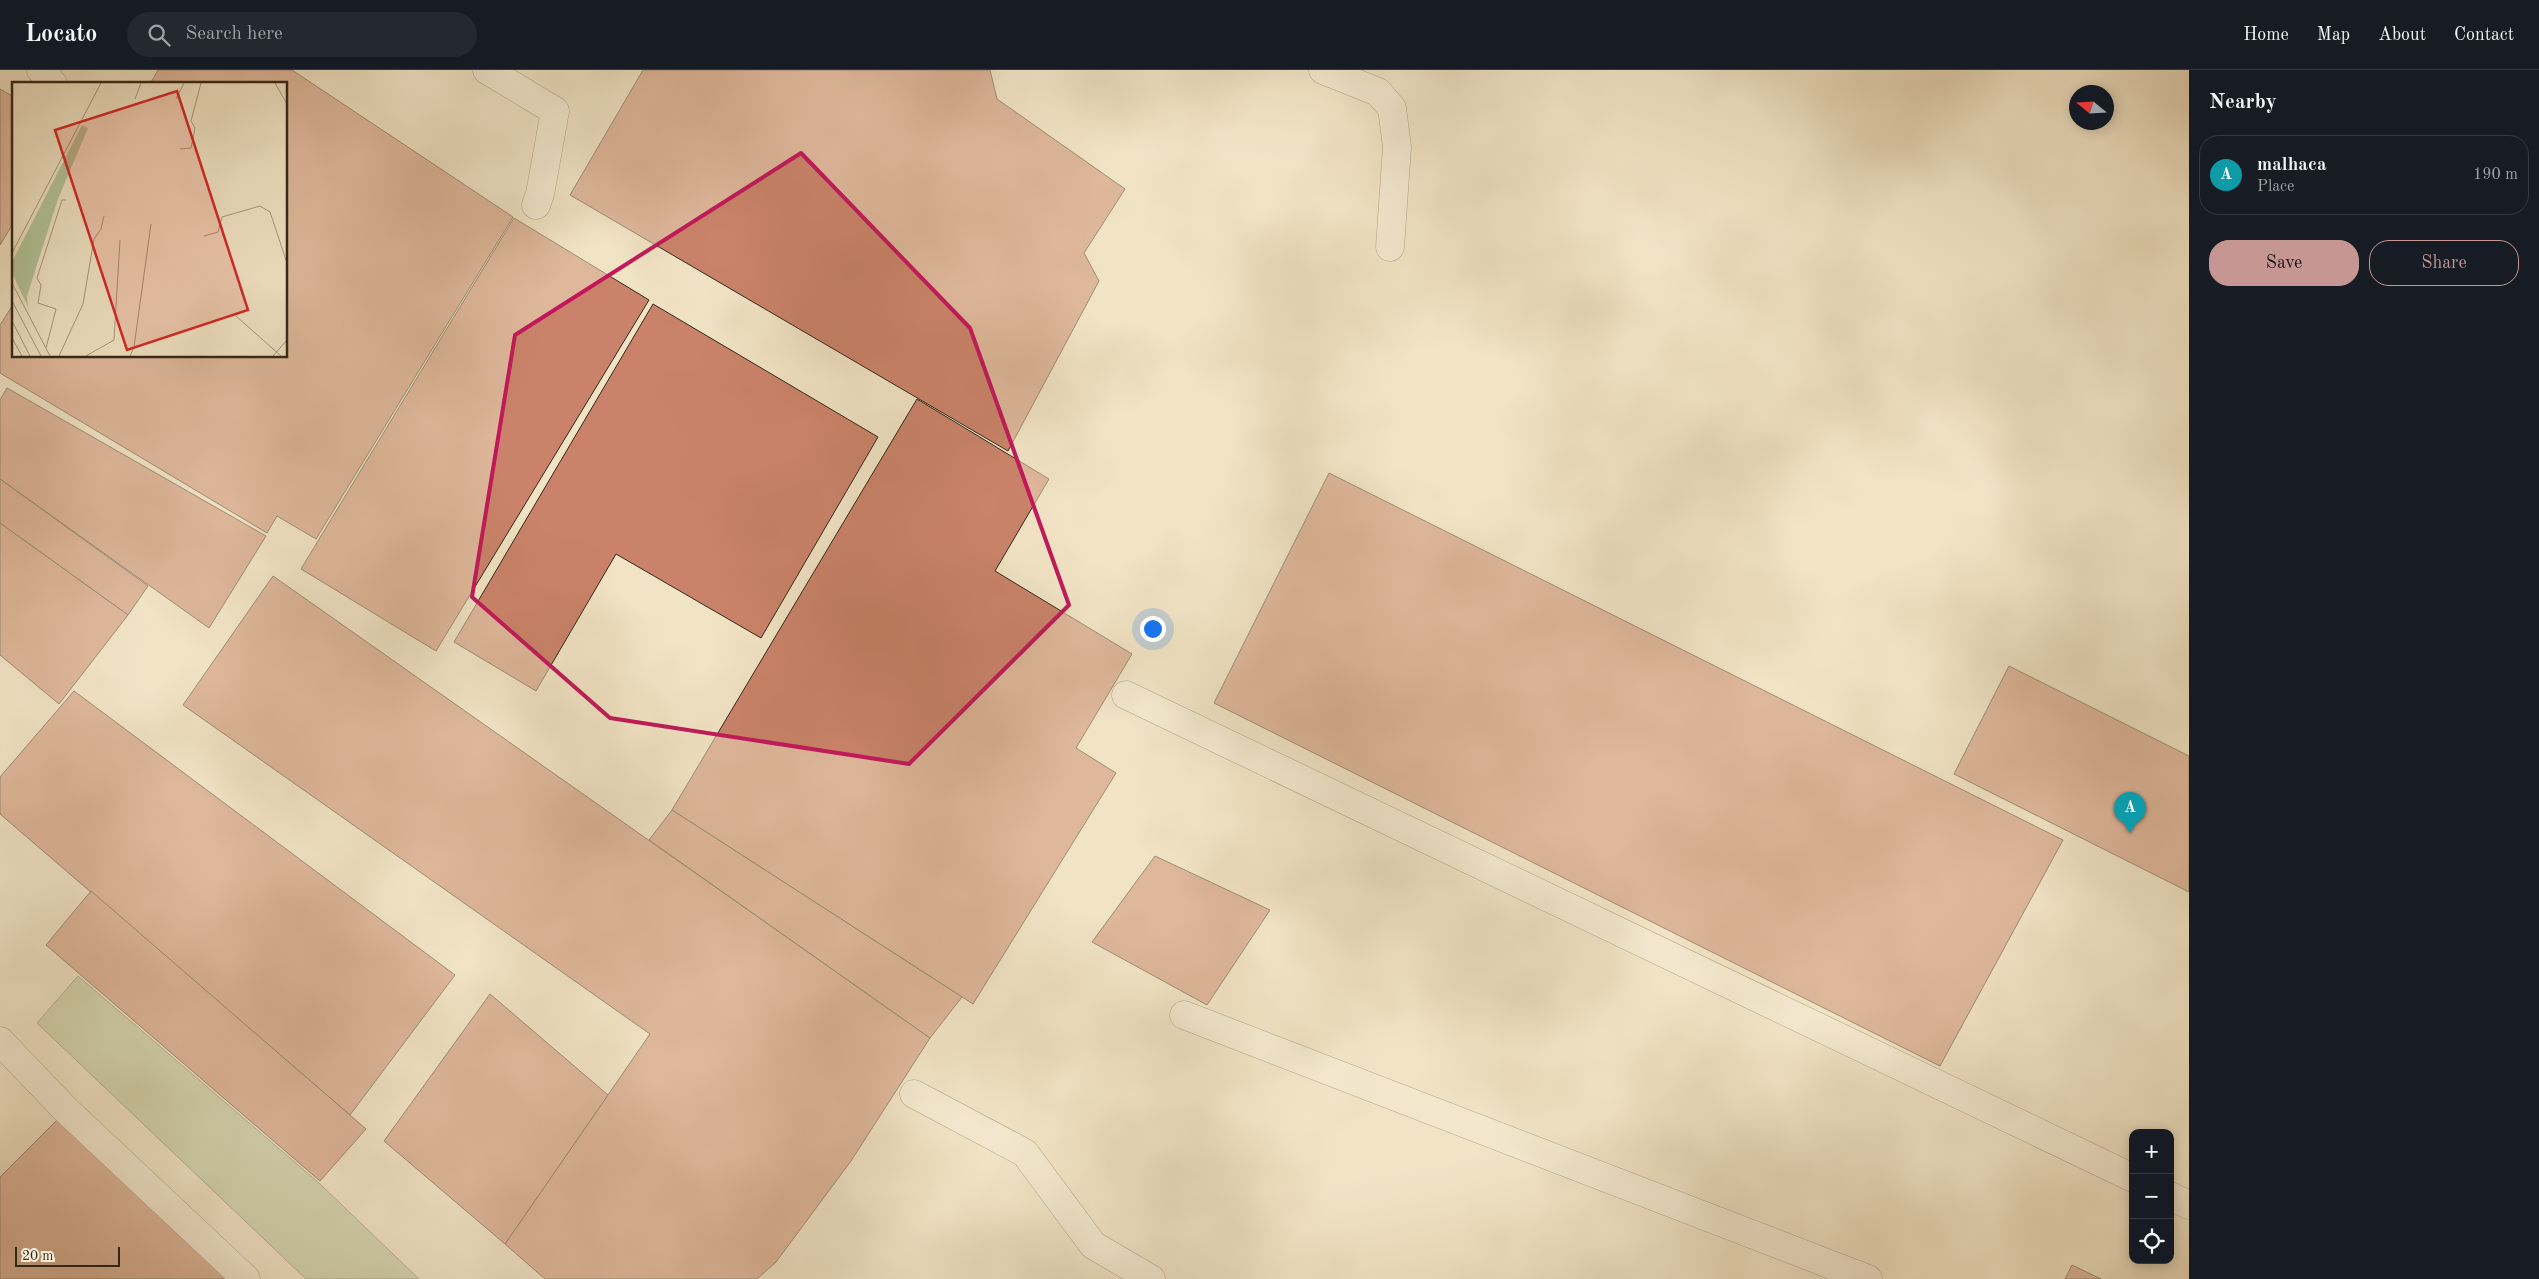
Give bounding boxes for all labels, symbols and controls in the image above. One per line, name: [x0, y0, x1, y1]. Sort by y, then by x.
search box: [127, 12, 477, 57]
icon: search: [145, 21, 173, 49]
text: Locato: [25, 23, 97, 47]
text: Search here: [185, 25, 283, 44]
text: Home: [2243, 26, 2289, 44]
text: Map: [2317, 26, 2350, 44]
text: About: [2378, 26, 2426, 44]
text: Contact: [2454, 26, 2514, 44]
inset map: [12, 82, 288, 358]
north arrow: [2069, 85, 2114, 130]
text: Nearby: [2209, 92, 2277, 113]
text: malhaca: [2257, 156, 2327, 175]
text: A: [2220, 167, 2232, 183]
text: 190 m: [2473, 167, 2518, 183]
text: Place: [2257, 179, 2294, 195]
button: Save: [2209, 240, 2359, 286]
button: Share: [2369, 240, 2519, 286]
your location: [1140, 616, 1166, 642]
pin: A: [2114, 792, 2146, 833]
map controls: [2129, 1129, 2174, 1264]
button: +: [2129, 1129, 2174, 1174]
button: −: [2129, 1174, 2174, 1219]
button: locate: [2129, 1219, 2174, 1264]
scale bar: [15, 1244, 120, 1267]
text: 20 m: [22, 1249, 53, 1263]

